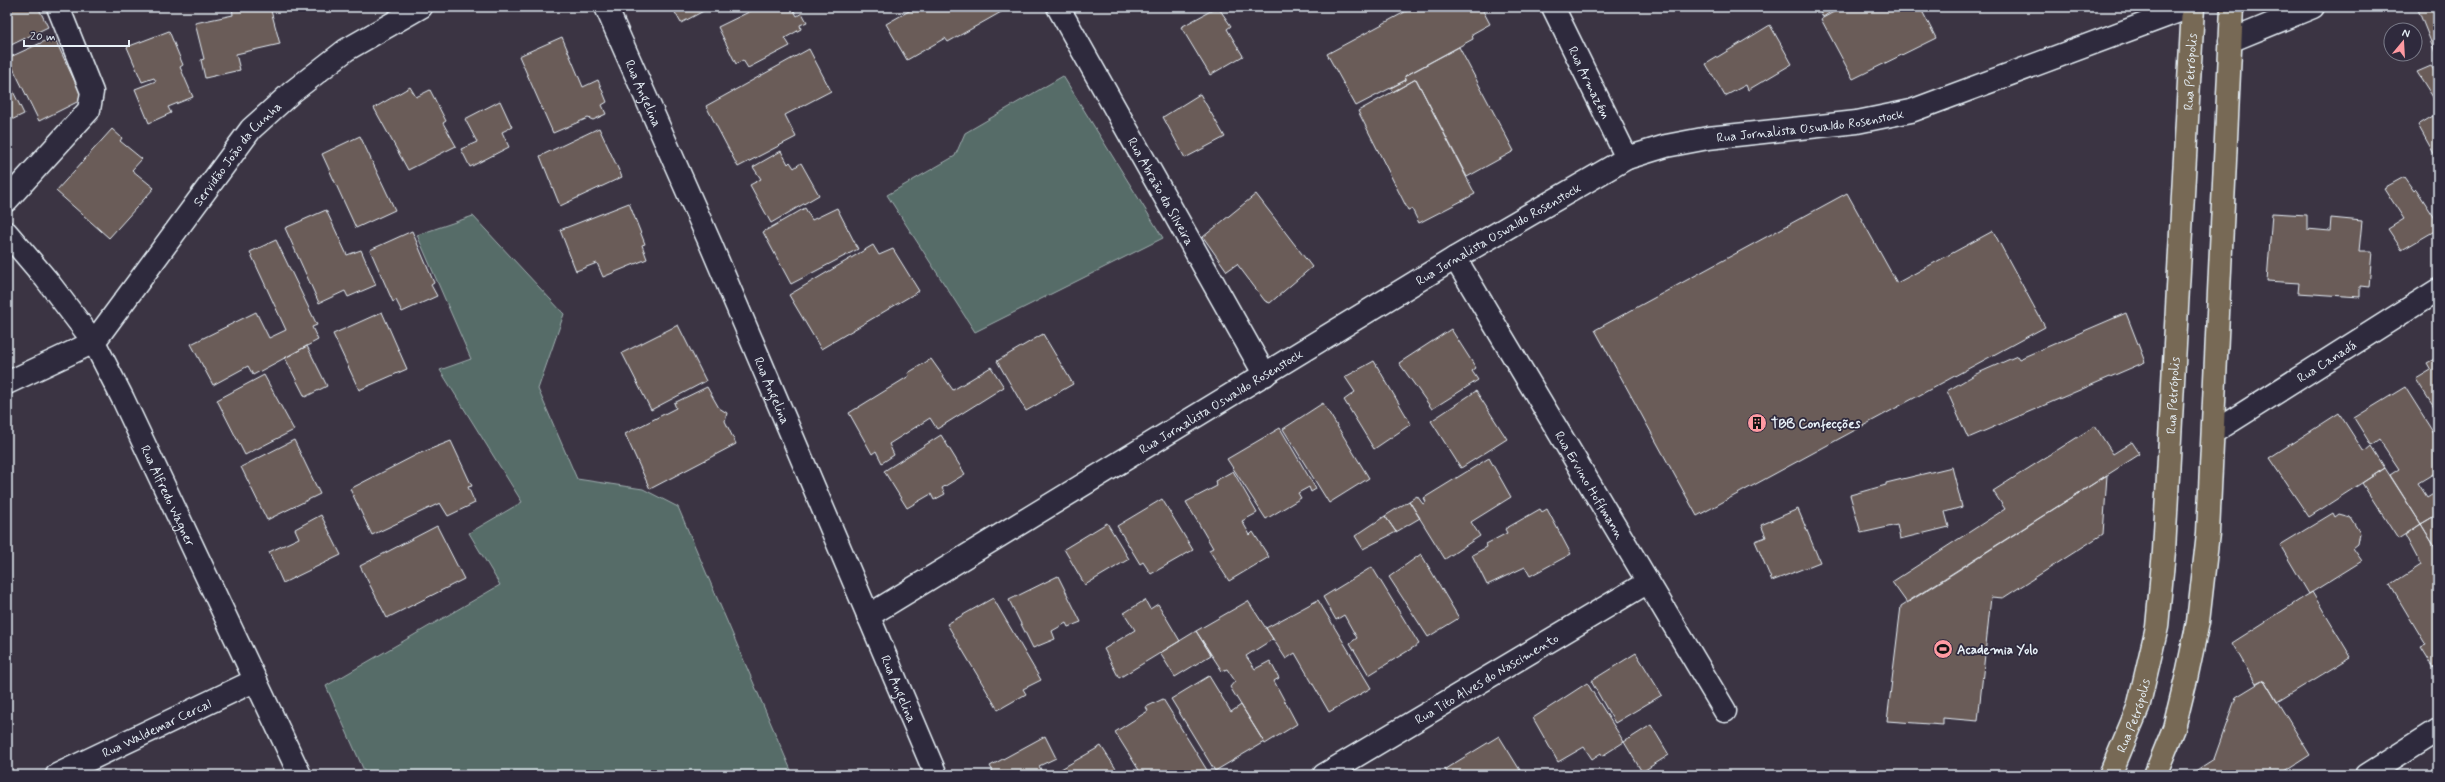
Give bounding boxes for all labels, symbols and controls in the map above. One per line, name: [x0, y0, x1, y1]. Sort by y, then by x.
scale bar: [24, 22, 129, 48]
north arrow: [2383, 22, 2423, 62]
text: N: [2400, 26, 2411, 41]
text: 20 m: [30, 29, 56, 45]
street label: Rua Petrópolis: [2181, 33, 2202, 111]
street label: Rua Armazém: [1564, 44, 1614, 122]
street label: Rua Angelina: [620, 57, 665, 130]
street label: Servidão João da Cunha: [190, 98, 286, 210]
street label: Rua Jornalista Oswaldo Rosenstock: [1716, 106, 1906, 147]
street label: Rua Abraão da Silveira: [1123, 135, 1197, 249]
street label: Rua Jornalista Oswaldo Rosenstock: [1413, 179, 1585, 290]
street label: Rua Canadá: [2294, 337, 2360, 387]
street label: Rua Jornalista Oswaldo Rosenstock: [1136, 345, 1307, 459]
street label: Rua Angelina: [749, 355, 793, 428]
street label: Rua Petrópolis: [2163, 356, 2184, 434]
building icon: TBB Confecções: [1746, 412, 1768, 434]
place label: TBB Confecções: [1771, 416, 1861, 433]
street label: Rua Ervino Hoffmann: [1550, 428, 1628, 543]
street label: Rua Alfredo Wagner: [136, 443, 198, 550]
street label: Rua Tito Alves do Nascimento: [1412, 630, 1562, 729]
sports icon: Academia Yolo: [1932, 638, 1954, 660]
place label: Academia Yolo: [1957, 642, 2038, 659]
street label: Rua Angelina: [876, 653, 920, 726]
street label: Rua Petrópolis: [2113, 677, 2155, 755]
street label: Rua Waldemar Cercal: [99, 695, 215, 762]

